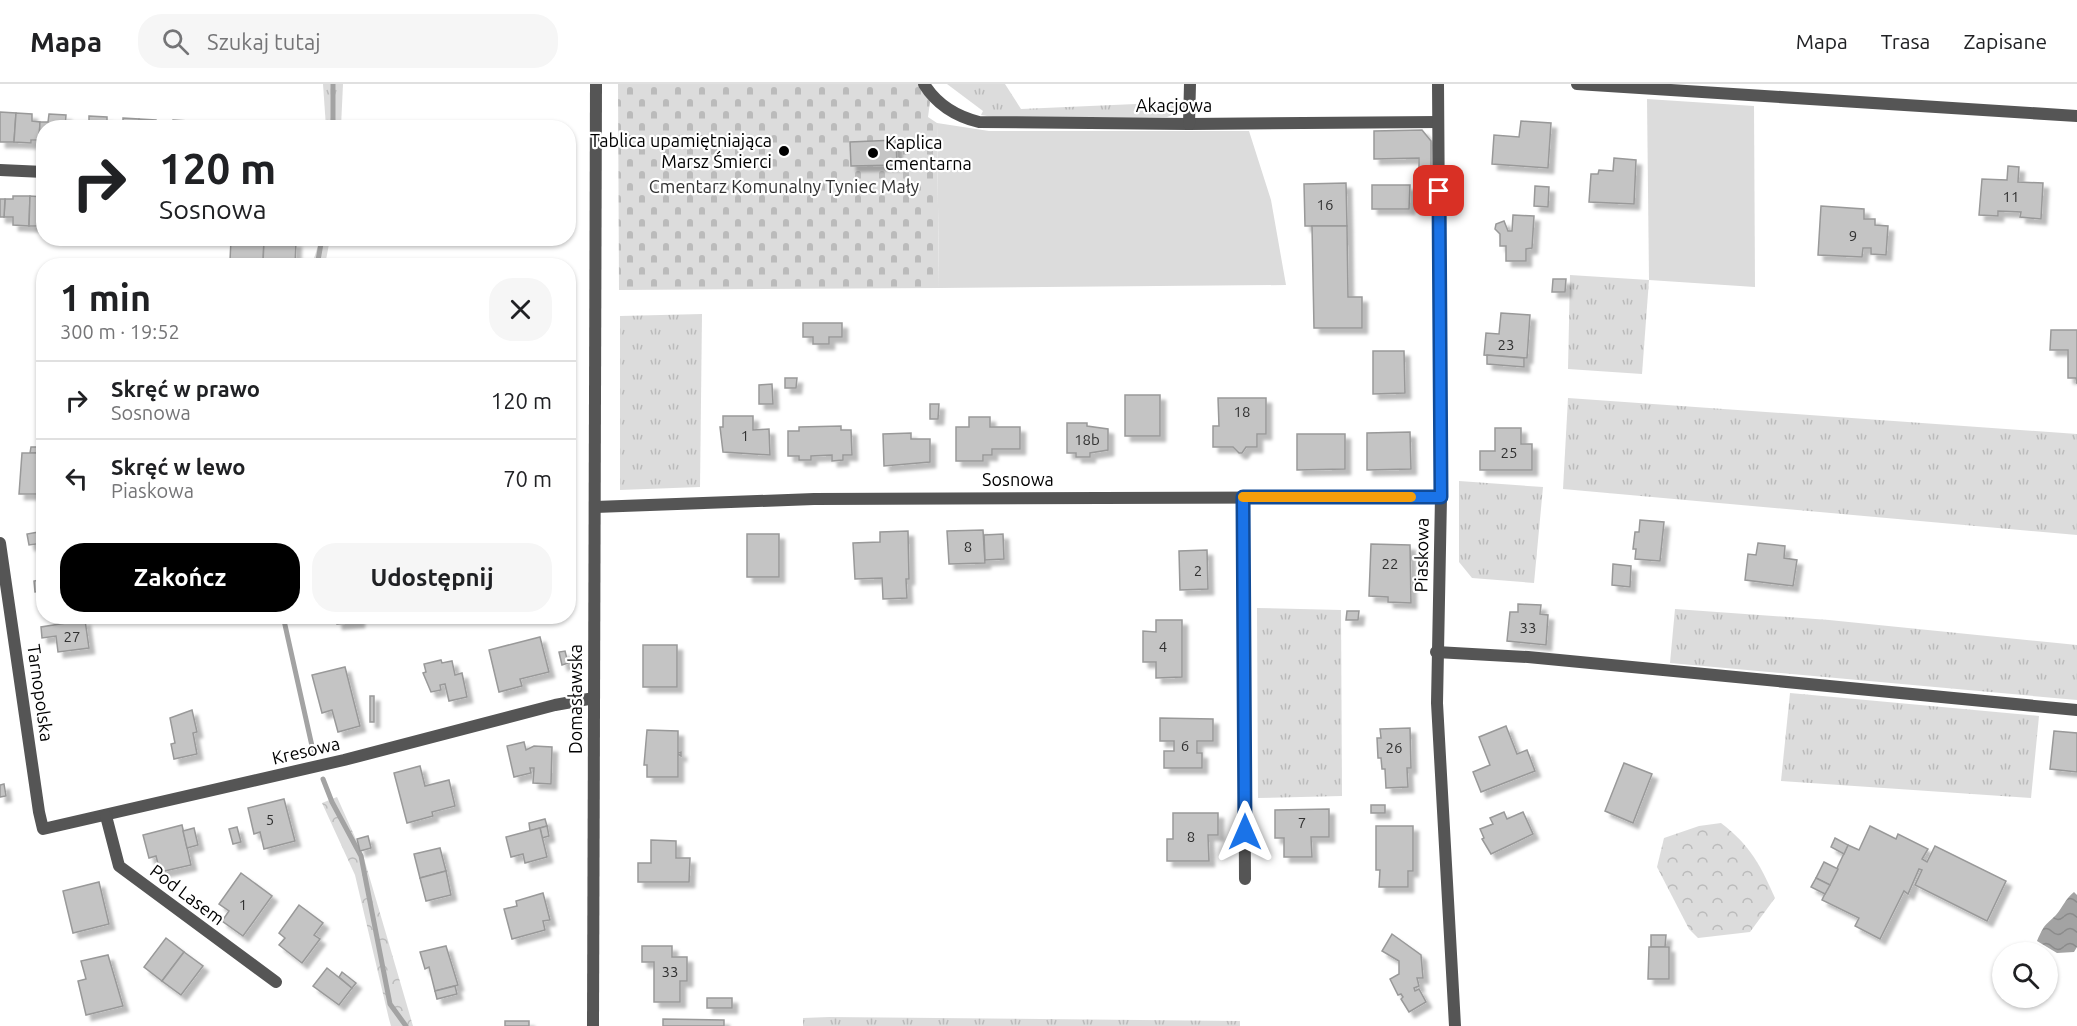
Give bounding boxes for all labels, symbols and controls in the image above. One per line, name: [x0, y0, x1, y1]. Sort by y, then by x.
search box: [138, 14, 558, 68]
icon: search: [159, 25, 192, 58]
text: Mapa: [30, 26, 102, 57]
text: Szukaj tutaj: [207, 29, 321, 54]
text: Mapa: [1796, 29, 1848, 53]
text: Trasa: [1881, 29, 1930, 53]
text: Zapisane: [1963, 29, 2047, 53]
street label: Akacjowa: [1136, 95, 1212, 115]
place label: Tablica upamiętniająca Marsz Śmierci: [590, 130, 772, 171]
place label: Kaplica cmentarna: [885, 132, 972, 173]
icon: right: [60, 144, 138, 222]
marker: Tablica upamiętniająca Marsz Śmierci: [777, 144, 791, 158]
text: 120 m: [159, 145, 276, 192]
marker: Kaplica cmentarna: [866, 146, 880, 160]
pin: [1413, 165, 1464, 216]
icon: arrive: [1422, 174, 1455, 207]
park label: Cmentarz Komunalny Tyniec Mały: [649, 176, 920, 196]
house number: 11: [2003, 188, 2019, 205]
text: Sosnowa: [159, 194, 267, 224]
house number: 16: [1317, 196, 1333, 213]
house number: 9: [1849, 227, 1857, 244]
text: 1 min: [60, 277, 151, 318]
button: close: [489, 278, 552, 341]
text: 300 m · 19:52: [60, 320, 180, 343]
house number: 23: [1498, 336, 1514, 353]
text: Skręć w prawo: [111, 376, 260, 401]
icon: right: [60, 384, 93, 417]
text: 120 m: [491, 388, 552, 413]
text: Sosnowa: [111, 401, 191, 424]
house number: 18: [1234, 403, 1250, 420]
house number: 1: [741, 427, 749, 444]
house number: 18b: [1074, 431, 1100, 448]
house number: 25: [1501, 444, 1517, 461]
text: Skręć w lewo: [111, 454, 245, 479]
icon: left: [60, 462, 93, 495]
text: 70 m: [503, 466, 552, 491]
street label: Sosnowa: [982, 469, 1054, 489]
text: Piaskowa: [111, 479, 194, 502]
street label: Piaskowa: [1410, 517, 1432, 592]
house number: 8: [964, 538, 972, 555]
button: Zakończ: [60, 543, 300, 612]
button: Udostępnij: [312, 543, 552, 612]
house number: 22: [1382, 555, 1398, 572]
house number: 2: [1194, 562, 1202, 579]
house number: 33: [1520, 619, 1536, 636]
house number: 27: [64, 628, 80, 645]
house number: 4: [1159, 638, 1167, 655]
street label: Tarnopolska: [24, 643, 58, 743]
street label: Domasławska: [565, 644, 585, 754]
street label: Kresowa: [270, 732, 342, 768]
house number: 6: [1181, 737, 1189, 754]
house number: 26: [1386, 739, 1402, 756]
position arrow: [1213, 800, 1277, 864]
house number: 5: [266, 811, 274, 828]
house number: 7: [1298, 814, 1306, 831]
house number: 8: [1187, 828, 1195, 845]
street label: Pod Lasem: [147, 860, 229, 929]
house number: 1: [239, 896, 247, 913]
map controls: [1992, 942, 2058, 1008]
button: search: [1992, 942, 2058, 1008]
house number: 33: [662, 963, 678, 980]

